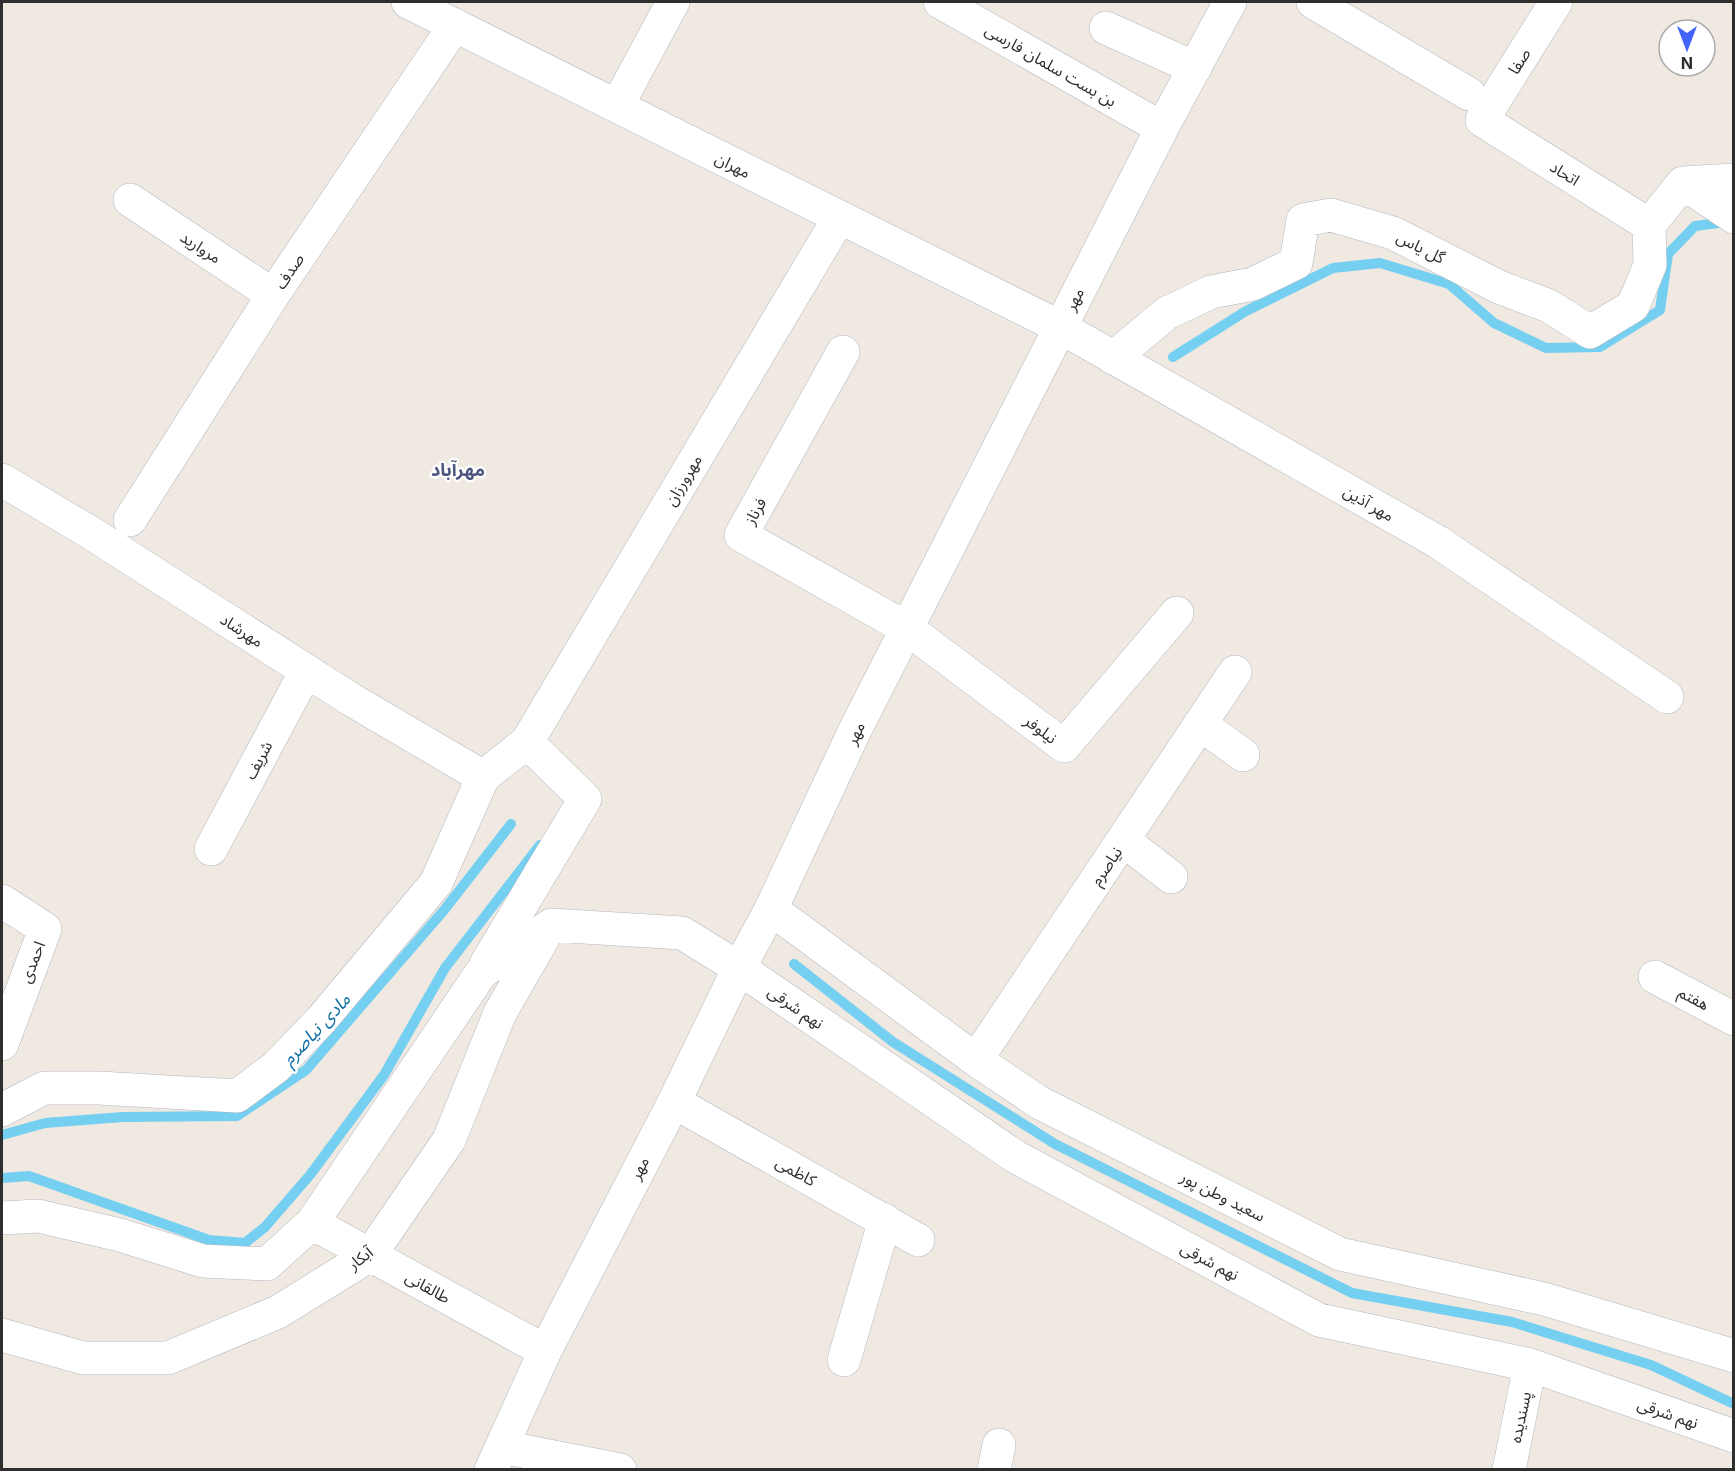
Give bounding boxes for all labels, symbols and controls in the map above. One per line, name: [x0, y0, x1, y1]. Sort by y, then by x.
north arrow: [1657, 18, 1717, 78]
street label: بن بست سلمان فارسی: [982, 19, 1120, 111]
street label: صفا: [1503, 44, 1535, 78]
text: N: [1681, 53, 1693, 73]
street label: مهران: [712, 148, 754, 182]
street label: اتحاد: [1547, 156, 1583, 190]
street label: گل یاس: [1393, 226, 1449, 268]
street label: مروارید: [177, 227, 225, 267]
street label: صدف: [270, 249, 308, 293]
street label: مهر: [1059, 284, 1088, 315]
street label: مهرورزان: [660, 451, 706, 509]
district label: مهرآباد: [431, 459, 485, 481]
street label: مهر آذین: [1340, 481, 1398, 525]
street label: فرناز: [739, 494, 770, 529]
street label: مهرشاد: [217, 609, 267, 651]
street label: نیلوفر: [1020, 710, 1061, 748]
street label: مهر: [841, 718, 869, 749]
street label: شریف: [240, 737, 276, 783]
street label: نیاصرم: [1086, 843, 1129, 891]
street label: احمدی: [15, 938, 49, 986]
street label: نهم شرقی: [763, 981, 828, 1035]
street label: هفتم: [1674, 982, 1713, 1017]
water label: مادی نیاصرم: [277, 988, 358, 1073]
street label: کاظمی: [772, 1152, 820, 1190]
street label: مهر: [624, 1153, 653, 1184]
street label: سعید وطن پور: [1176, 1166, 1269, 1227]
street label: نهم شرقی: [1176, 1237, 1243, 1287]
street label: آبکار: [343, 1241, 378, 1275]
street label: طالقانی: [402, 1267, 454, 1308]
street label: پسندیده: [1505, 1389, 1536, 1445]
street label: نهم شرقی: [1634, 1393, 1701, 1436]

